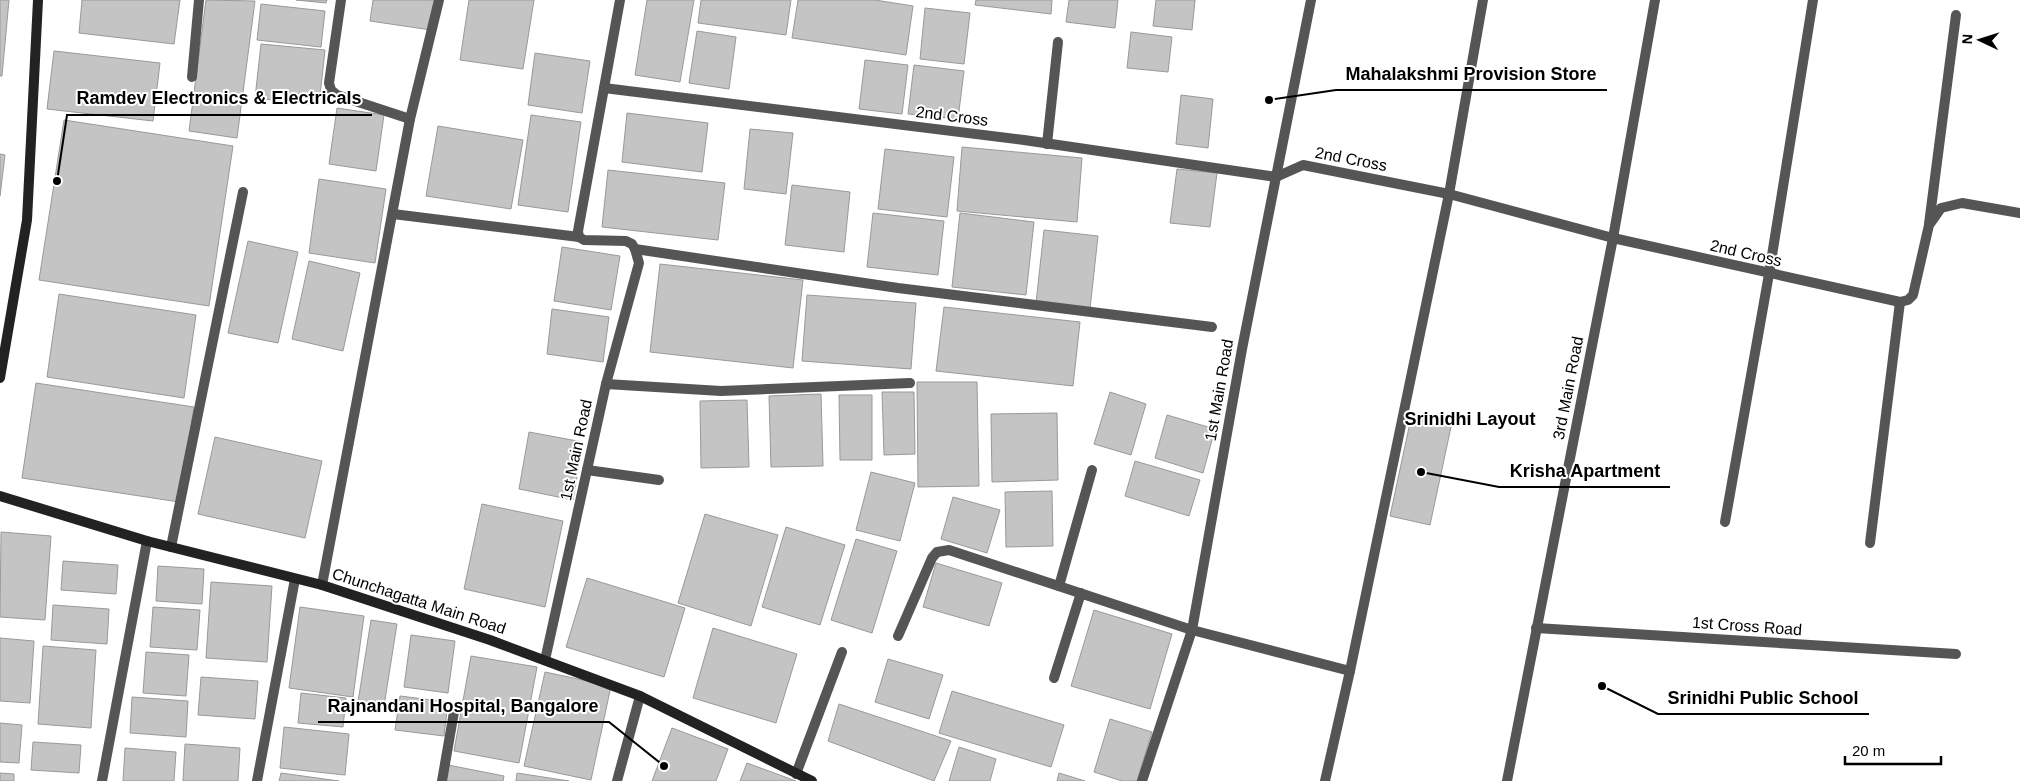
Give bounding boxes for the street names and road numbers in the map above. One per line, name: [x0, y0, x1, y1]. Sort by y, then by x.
street label: 2nd Cross: [915, 103, 989, 129]
street label: 2nd Cross: [1314, 144, 1388, 174]
street label: 2nd Cross: [1709, 237, 1783, 269]
street label: 3rd Main Road: [1550, 335, 1586, 441]
street label: 1st Main Road: [1202, 338, 1236, 442]
street label: 1st Main Road: [557, 398, 595, 502]
street label: Chunchagatta Main Road: [330, 565, 508, 637]
street label: 1st Cross Road: [1691, 614, 1803, 638]

